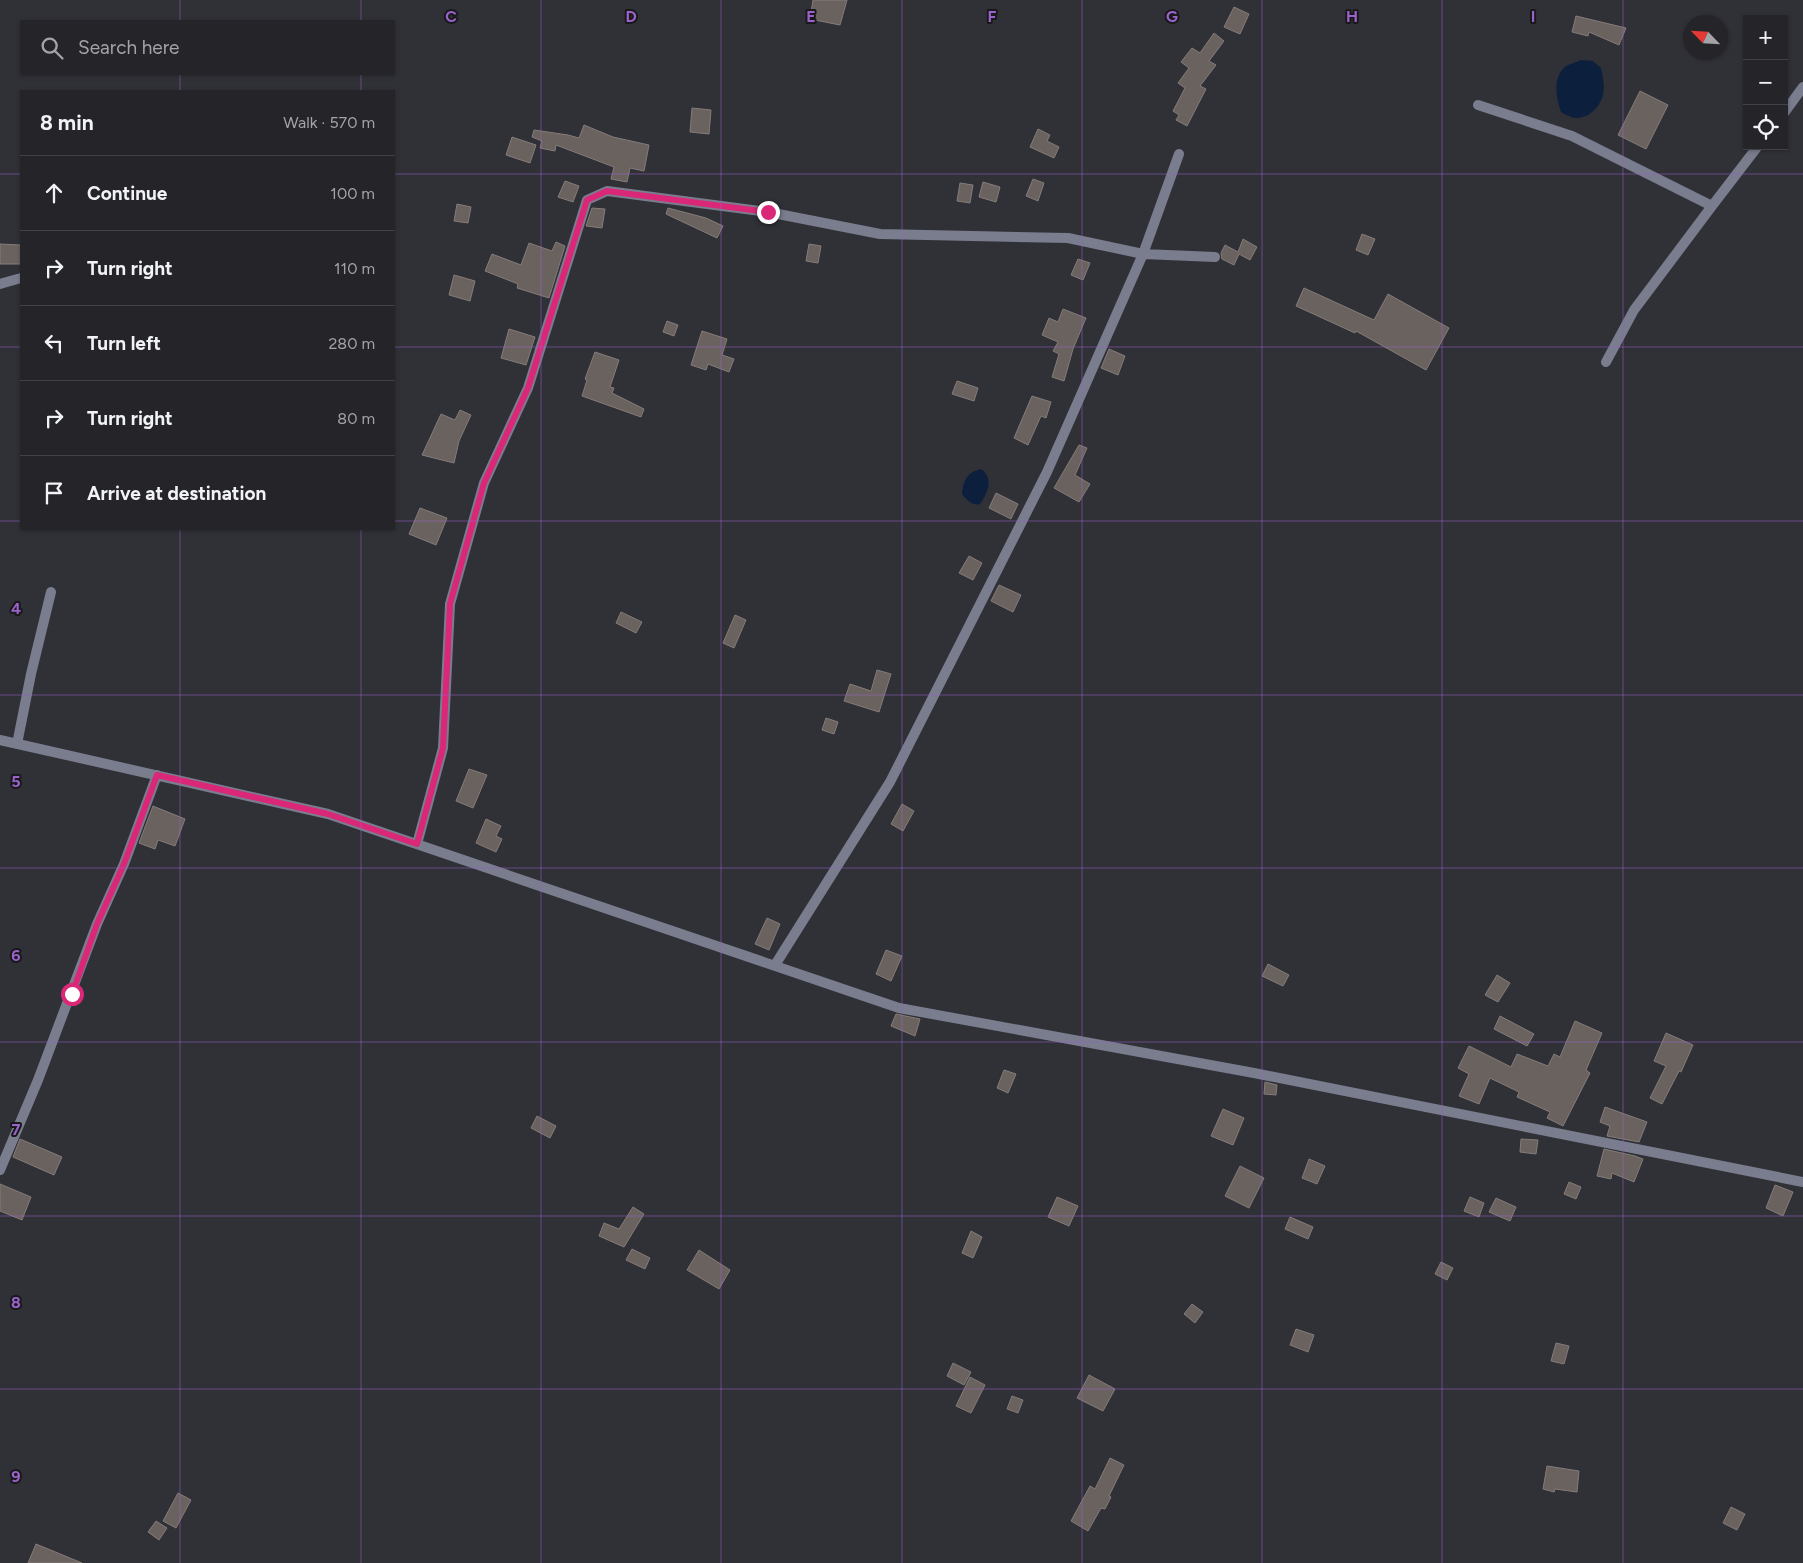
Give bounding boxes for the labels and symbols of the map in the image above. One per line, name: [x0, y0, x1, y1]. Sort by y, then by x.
text: C: [445, 7, 457, 26]
text: D: [625, 7, 637, 26]
text: E: [806, 7, 816, 26]
text: F: [988, 7, 997, 26]
text: G: [1166, 7, 1178, 26]
text: H: [1346, 7, 1358, 26]
text: I: [1531, 7, 1535, 26]
north arrow: [1683, 15, 1728, 60]
route end: [757, 201, 780, 224]
text: 4: [11, 599, 21, 618]
text: 5: [11, 772, 21, 791]
text: 6: [11, 946, 21, 965]
route start: [61, 983, 84, 1006]
text: 7: [12, 1120, 21, 1139]
text: 8: [11, 1293, 21, 1312]
text: 9: [11, 1467, 21, 1486]

